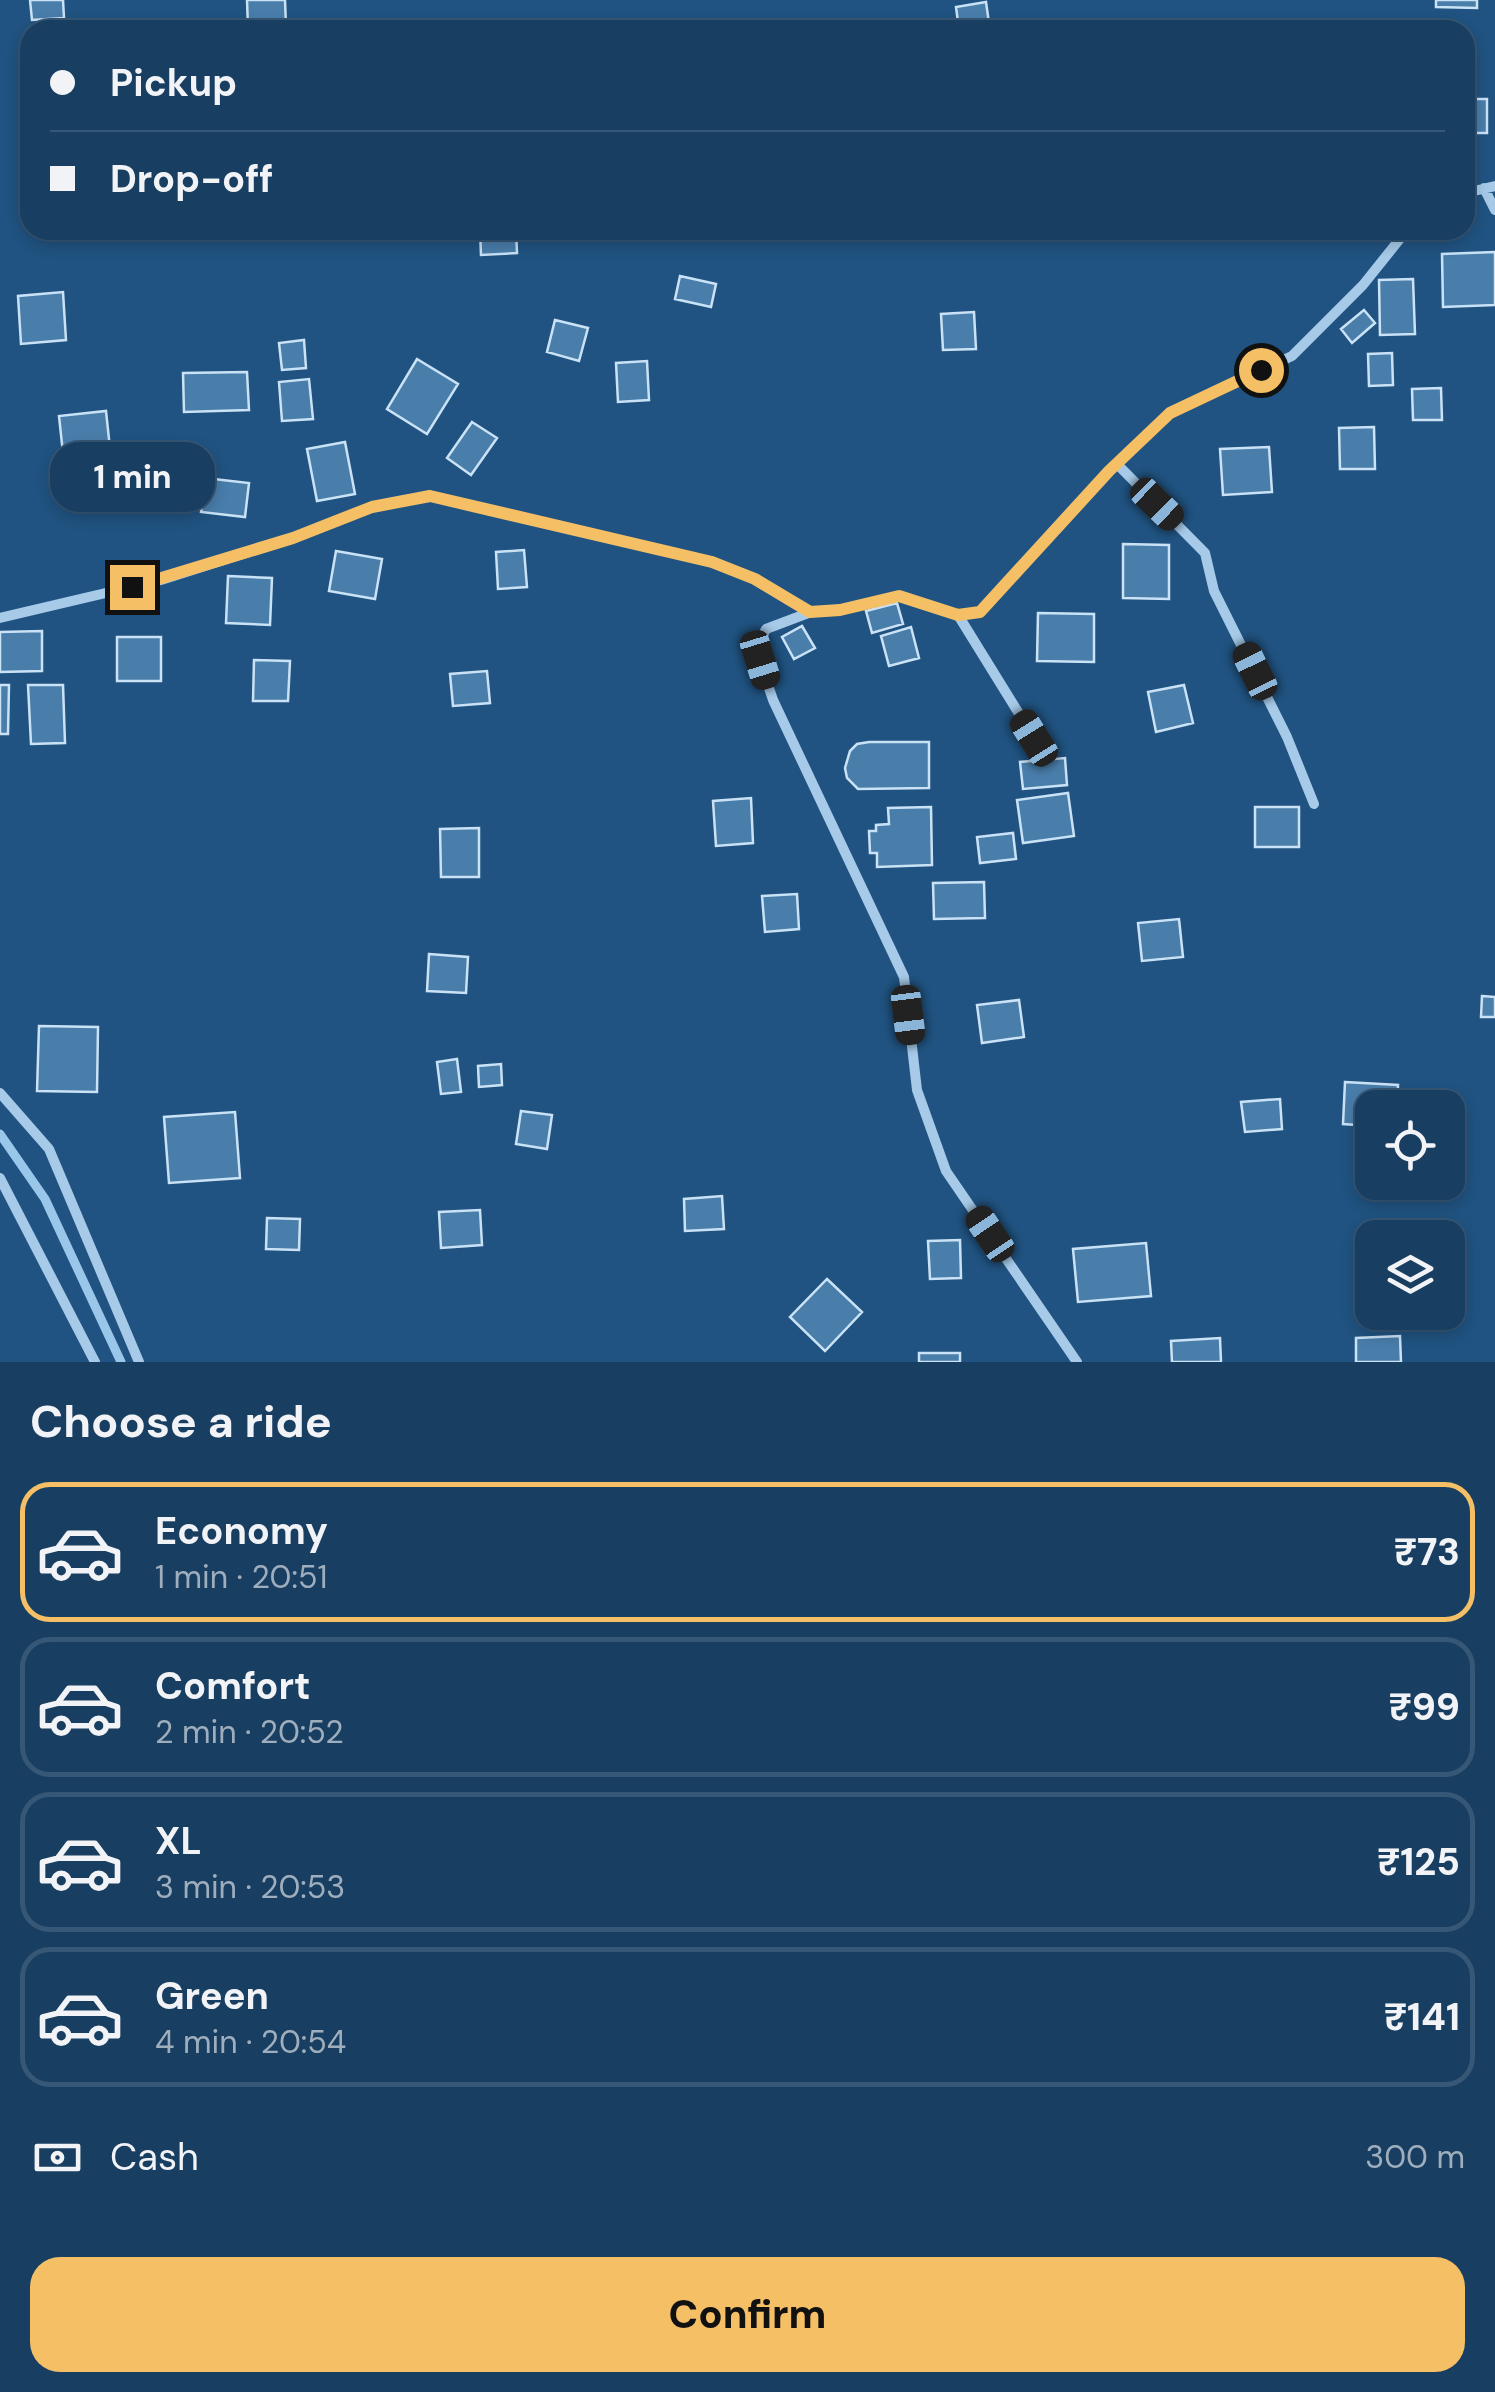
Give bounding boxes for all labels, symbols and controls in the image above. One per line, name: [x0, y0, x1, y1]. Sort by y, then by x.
text: Pickup: [110, 58, 237, 108]
text: Drop-off: [110, 154, 273, 204]
route start: [1239, 348, 1284, 393]
callout: 1 min: [49, 442, 214, 512]
text: 1 min: [93, 456, 172, 498]
car: [1125, 472, 1189, 536]
route end: [110, 565, 155, 610]
car: [737, 627, 783, 693]
car: [1228, 637, 1282, 705]
car: [1005, 705, 1063, 771]
car: [889, 983, 927, 1047]
map controls: [1355, 1090, 1465, 1330]
button: locate: [1355, 1090, 1465, 1200]
car: [961, 1201, 1019, 1267]
button: layers: [1355, 1220, 1465, 1330]
text: Choose a ride: [30, 1392, 332, 1451]
text: Economy: [155, 1506, 328, 1556]
icon: car: [35, 1507, 125, 1597]
text: ₹73: [1394, 1527, 1460, 1577]
text: 1 min · 20:51: [155, 1556, 327, 1598]
text: Comfort: [155, 1661, 311, 1711]
icon: car: [35, 1662, 125, 1752]
text: ₹99: [1388, 1682, 1460, 1732]
text: 2 min · 20:52: [155, 1711, 344, 1753]
text: XL: [155, 1816, 202, 1866]
icon: car: [35, 1817, 125, 1907]
text: ₹125: [1377, 1837, 1460, 1887]
text: 3 min · 20:53: [155, 1866, 345, 1908]
text: Green: [155, 1971, 269, 2021]
icon: car: [35, 1972, 125, 2062]
text: ₹141: [1384, 1992, 1460, 2042]
text: 4 min · 20:54: [155, 2021, 346, 2063]
icon: cash: [30, 2130, 85, 2185]
text: Cash: [110, 2132, 199, 2182]
text: 300 m: [1365, 2136, 1465, 2178]
button: Confirm: [30, 2257, 1465, 2372]

